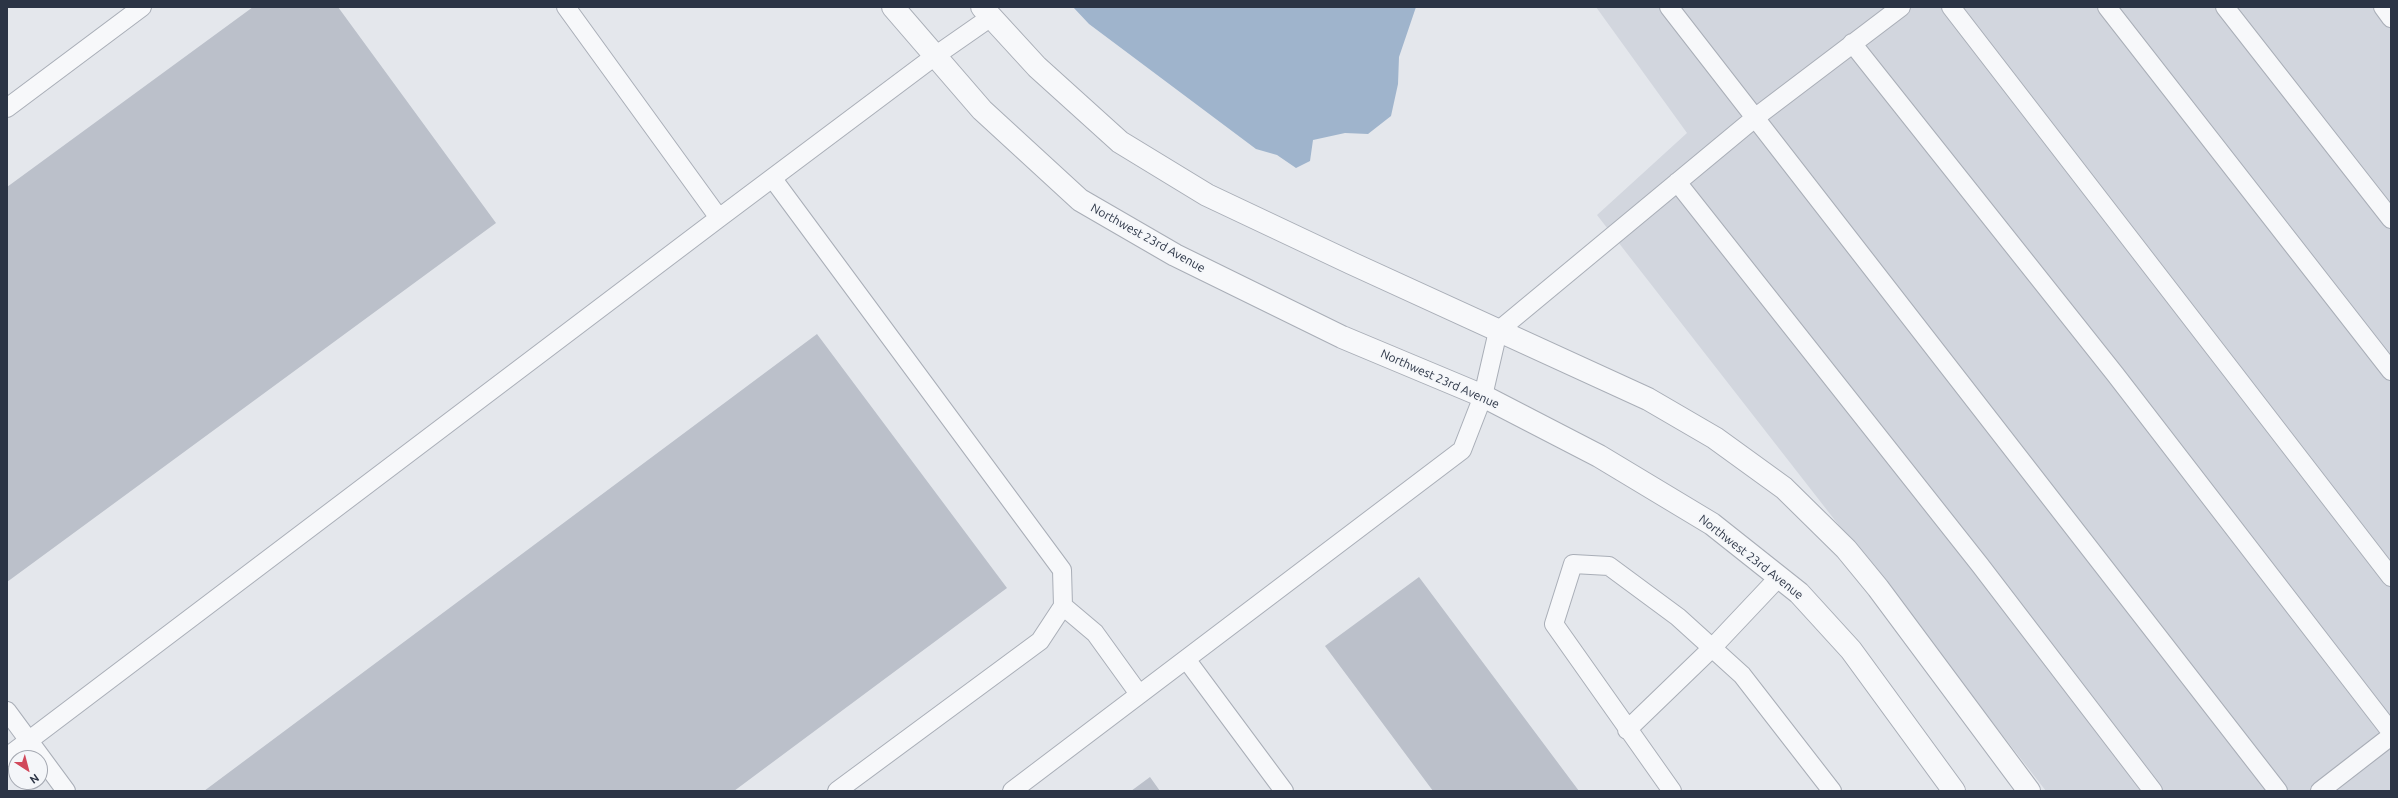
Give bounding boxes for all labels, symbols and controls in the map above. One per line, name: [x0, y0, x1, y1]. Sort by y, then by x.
street label: Northwest 23rd Avenue: [1088, 201, 1208, 275]
street label: Northwest 23rd Avenue: [1378, 346, 1502, 412]
street label: Northwest 23rd Avenue: [1696, 512, 1806, 602]
north arrow: [8, 750, 48, 790]
text: N: [28, 772, 41, 786]

